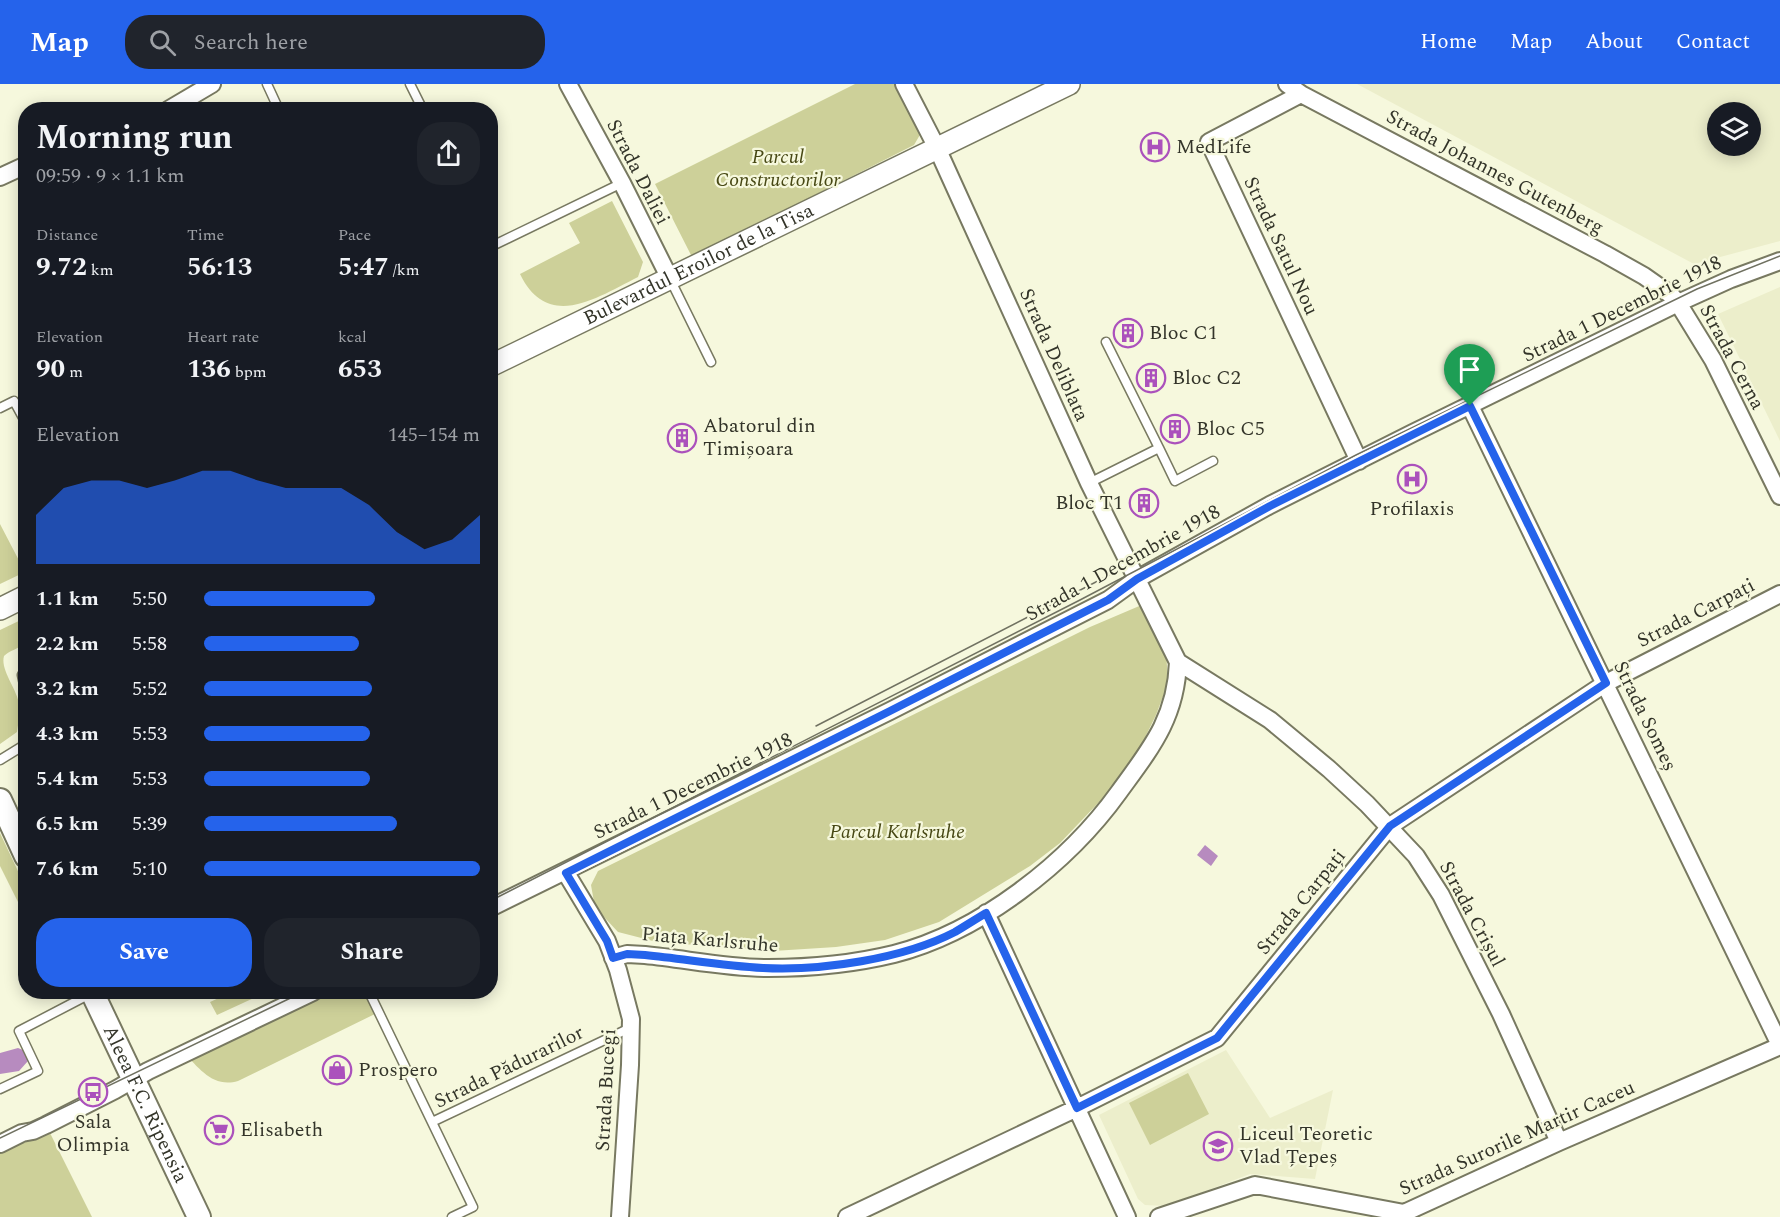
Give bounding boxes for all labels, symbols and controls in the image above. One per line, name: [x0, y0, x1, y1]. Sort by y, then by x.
search box: [125, 15, 545, 69]
text: Map: [30, 21, 89, 64]
icon: search: [146, 26, 179, 59]
text: Search here: [194, 26, 308, 59]
text: Home: [1420, 26, 1477, 58]
text: Map: [1510, 26, 1552, 58]
text: About: [1585, 26, 1643, 58]
text: Contact: [1676, 26, 1750, 58]
street label: Strada Johannes Gutenberg: [1381, 102, 1609, 242]
map controls: [1707, 102, 1761, 156]
button: layers: [1707, 102, 1761, 156]
text: Morning run: [36, 113, 233, 163]
street label: Strada Daliei: [598, 114, 678, 230]
button: share: [417, 122, 480, 185]
hospital icon: MedLife: [1139, 131, 1171, 163]
place label: MedLife: [1176, 132, 1251, 162]
park label: Parcul Constructorilor: [716, 142, 842, 195]
text: 09:59 · 9 × 1.1 km: [36, 161, 184, 191]
street label: Strada Satul Nou: [1236, 172, 1326, 320]
street label: Bulevardul Eroilor de la Tisa: [578, 195, 819, 333]
text: Distance: [36, 223, 98, 247]
text: Time: [187, 223, 224, 247]
text: Pace: [338, 223, 371, 247]
text: 9.72: [36, 247, 87, 287]
text: 56:13: [187, 247, 252, 287]
text: 5:47: [338, 247, 389, 287]
street label: Strada 1 Decembrie 1918: [1517, 248, 1727, 370]
text: km: [87, 258, 113, 282]
text: /km: [389, 258, 419, 282]
street label: Strada Deliblata: [1011, 284, 1097, 427]
street label: Strada Cerna: [1692, 299, 1772, 415]
building icon: Bloc C1: [1112, 317, 1144, 349]
place label: Bloc C1: [1149, 318, 1218, 348]
text: Elevation: [36, 325, 103, 349]
text: Heart rate: [187, 325, 259, 349]
text: kcal: [338, 325, 367, 349]
pin: [1444, 344, 1495, 406]
text: 90: [36, 349, 65, 389]
text: 136: [187, 349, 231, 389]
text: 653: [338, 349, 382, 389]
icon: arrive: [1453, 353, 1486, 386]
text: m: [65, 360, 83, 384]
text: bpm: [231, 360, 267, 384]
building icon: Bloc C2: [1135, 362, 1167, 394]
place label: Bloc C2: [1172, 363, 1241, 393]
place label: Abatorul din Timișoara: [703, 411, 816, 464]
building icon: Bloc C5: [1159, 413, 1191, 445]
place label: Bloc C5: [1196, 414, 1265, 444]
text: Elevation: [36, 420, 120, 450]
text: 145–154 m: [388, 420, 480, 450]
building icon: Abatorul din Timișoara: [666, 422, 698, 454]
hospital icon: Profilaxis: [1396, 463, 1428, 495]
building icon: Bloc T1: [1128, 487, 1160, 519]
place label: Bloc T1: [1055, 488, 1123, 518]
place label: Profilaxis: [1370, 494, 1454, 524]
street label: Strada 1 Decembrie 1918: [1020, 497, 1226, 629]
street label: Strada Carpați: [1632, 570, 1760, 656]
text: 1.1 km: [36, 584, 99, 614]
text: 5:50: [132, 584, 167, 614]
text: 2.2 km: [36, 629, 99, 659]
text: 5:58: [132, 629, 167, 659]
street label: Strada Someș: [1605, 656, 1685, 776]
text: 3.2 km: [36, 674, 99, 704]
text: 5:52: [132, 674, 167, 704]
text: 4.3 km: [36, 719, 99, 749]
text: 5:53: [132, 719, 167, 749]
street label: Strada 1 Decembrie 1918: [588, 725, 798, 847]
text: 5.4 km: [36, 764, 99, 794]
text: 5:53: [132, 764, 167, 794]
text: 6.5 km: [36, 809, 99, 839]
text: 5:39: [132, 809, 167, 839]
park label: Parcul Karlsruhe: [829, 817, 965, 847]
street label: Strada Carpați: [1249, 843, 1353, 961]
text: 7.6 km: [36, 854, 99, 884]
text: 5:10: [132, 854, 167, 884]
street label: Strada Crișul: [1431, 856, 1513, 972]
button: Save: [36, 918, 252, 987]
button: Share: [264, 918, 480, 987]
street label: Piața Karlsruhe: [640, 919, 780, 961]
street label: Strada Pădurarilor: [429, 1018, 589, 1116]
street label: Aleea F.C. Ripensia: [95, 1020, 196, 1188]
street label: Strada Bucegi: [588, 1028, 624, 1152]
shop icon: Prospero: [321, 1054, 353, 1086]
place label: Prospero: [358, 1055, 438, 1085]
street label: Strada Surorile Martir Caceu: [1394, 1072, 1640, 1204]
bus stop icon: Sala Olimpia: [77, 1076, 109, 1108]
place label: Sala Olimpia: [57, 1107, 130, 1160]
supermarket icon: Elisabeth: [203, 1114, 235, 1146]
place label: Elisabeth: [240, 1115, 323, 1145]
place label: Liceul Teoretic Vlad Țepeș: [1239, 1119, 1373, 1172]
school or university icon: Liceul Teoretic Vlad Țepeș: [1202, 1130, 1234, 1162]

